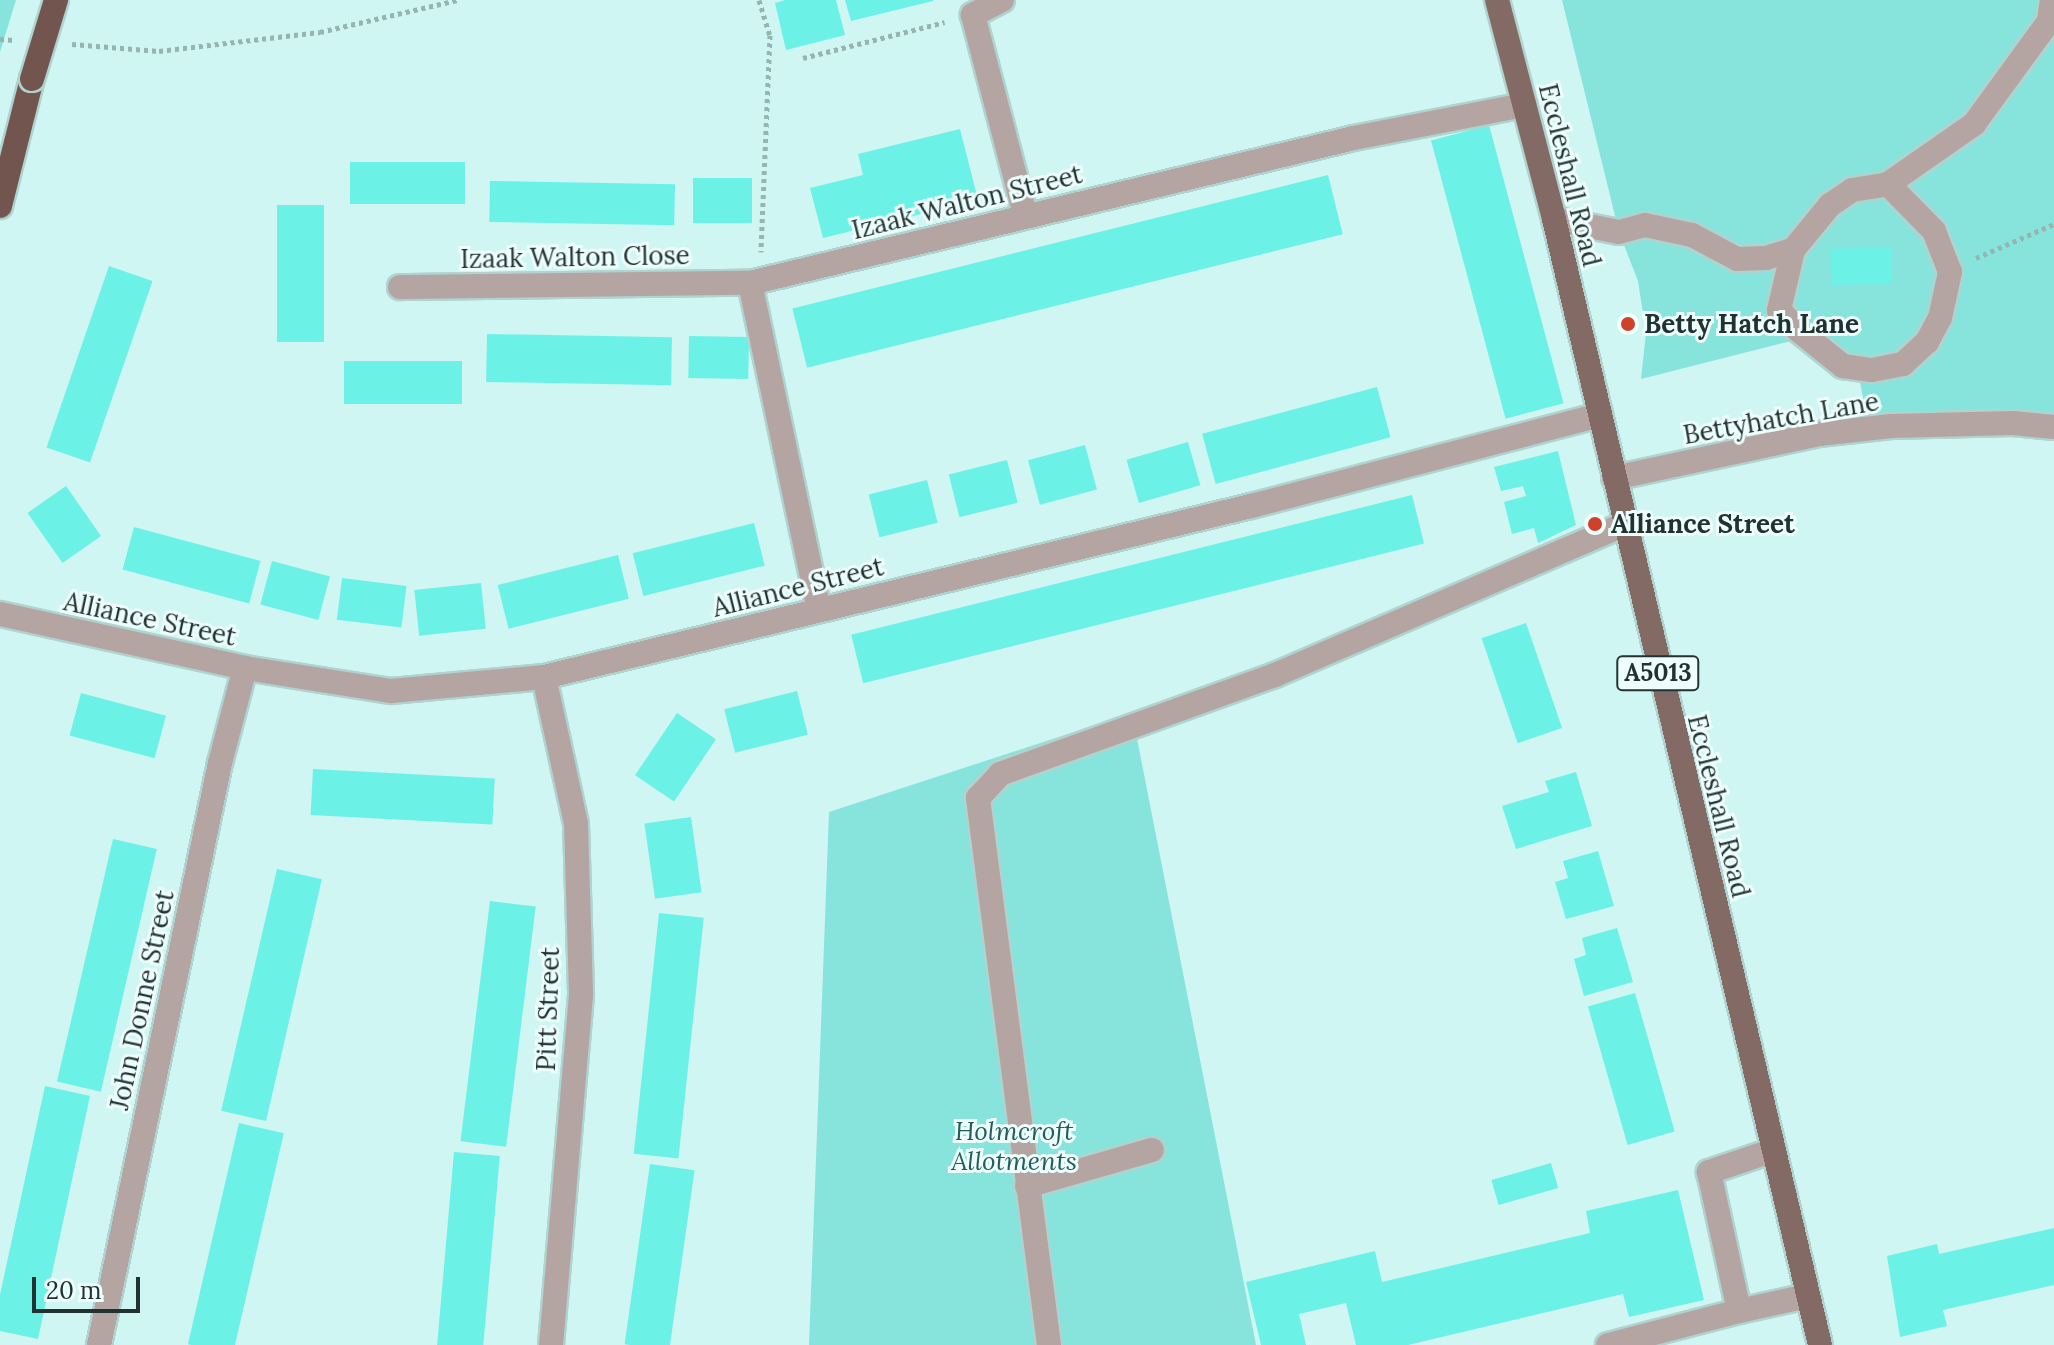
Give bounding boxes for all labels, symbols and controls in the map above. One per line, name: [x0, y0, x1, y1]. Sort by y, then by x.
street label: Eccleshall Road: [1532, 80, 1608, 270]
street label: Izaak Walton Street: [849, 158, 1085, 246]
street label: Izaak Walton Close: [460, 239, 690, 275]
place label: Betty Hatch Lane: [1644, 308, 1859, 340]
marker: Betty Hatch Lane: [1619, 315, 1637, 333]
street label: Bettyhatch Lane: [1681, 385, 1881, 451]
place label: Alliance Street: [1611, 508, 1795, 540]
marker: Alliance Street: [1586, 515, 1604, 533]
street label: Alliance Street: [709, 551, 887, 623]
street label: Alliance Street: [61, 586, 239, 652]
road number: A5013: [1616, 653, 1700, 693]
street label: Eccleshall Road: [1681, 711, 1757, 901]
street label: John Donne Street: [103, 887, 181, 1113]
street label: Pitt Street: [530, 946, 566, 1072]
park label: Holmcroft Allotments: [951, 1115, 1077, 1176]
scale bar: [36, 1261, 144, 1311]
text: 20 m: [46, 1275, 102, 1306]

